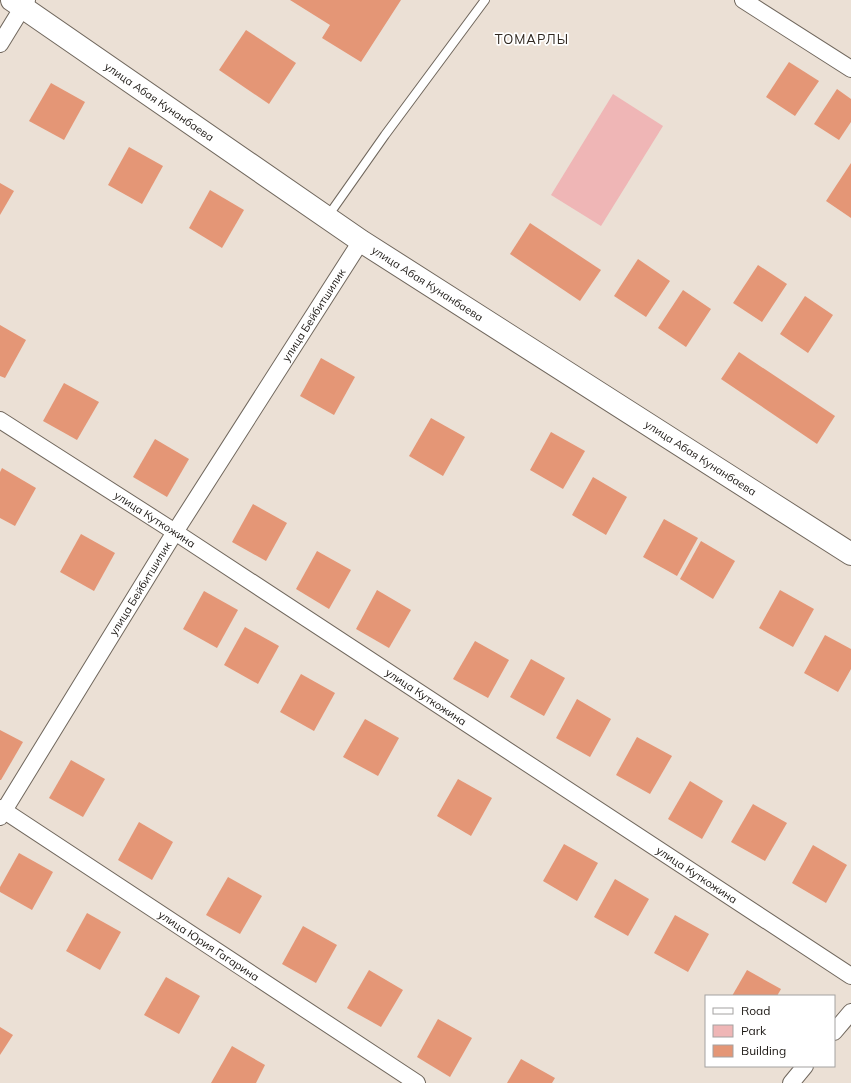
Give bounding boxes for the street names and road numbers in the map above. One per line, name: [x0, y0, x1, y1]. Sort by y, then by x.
street label: улица Абая Кунанбаева: [102, 59, 217, 144]
street label: улица Абая Кунанбаева: [369, 243, 486, 324]
street label: улица Бейбитшилик: [279, 266, 349, 364]
street label: улица Абая Кунанбаева: [642, 417, 759, 499]
street label: улица Куткожина: [112, 488, 198, 551]
street label: улица Бейбитшилик: [106, 539, 174, 638]
street label: улица Куткожина: [383, 665, 469, 728]
street label: улица Куткожина: [654, 843, 740, 906]
street label: улица Юрия Гагарина: [156, 907, 262, 984]

